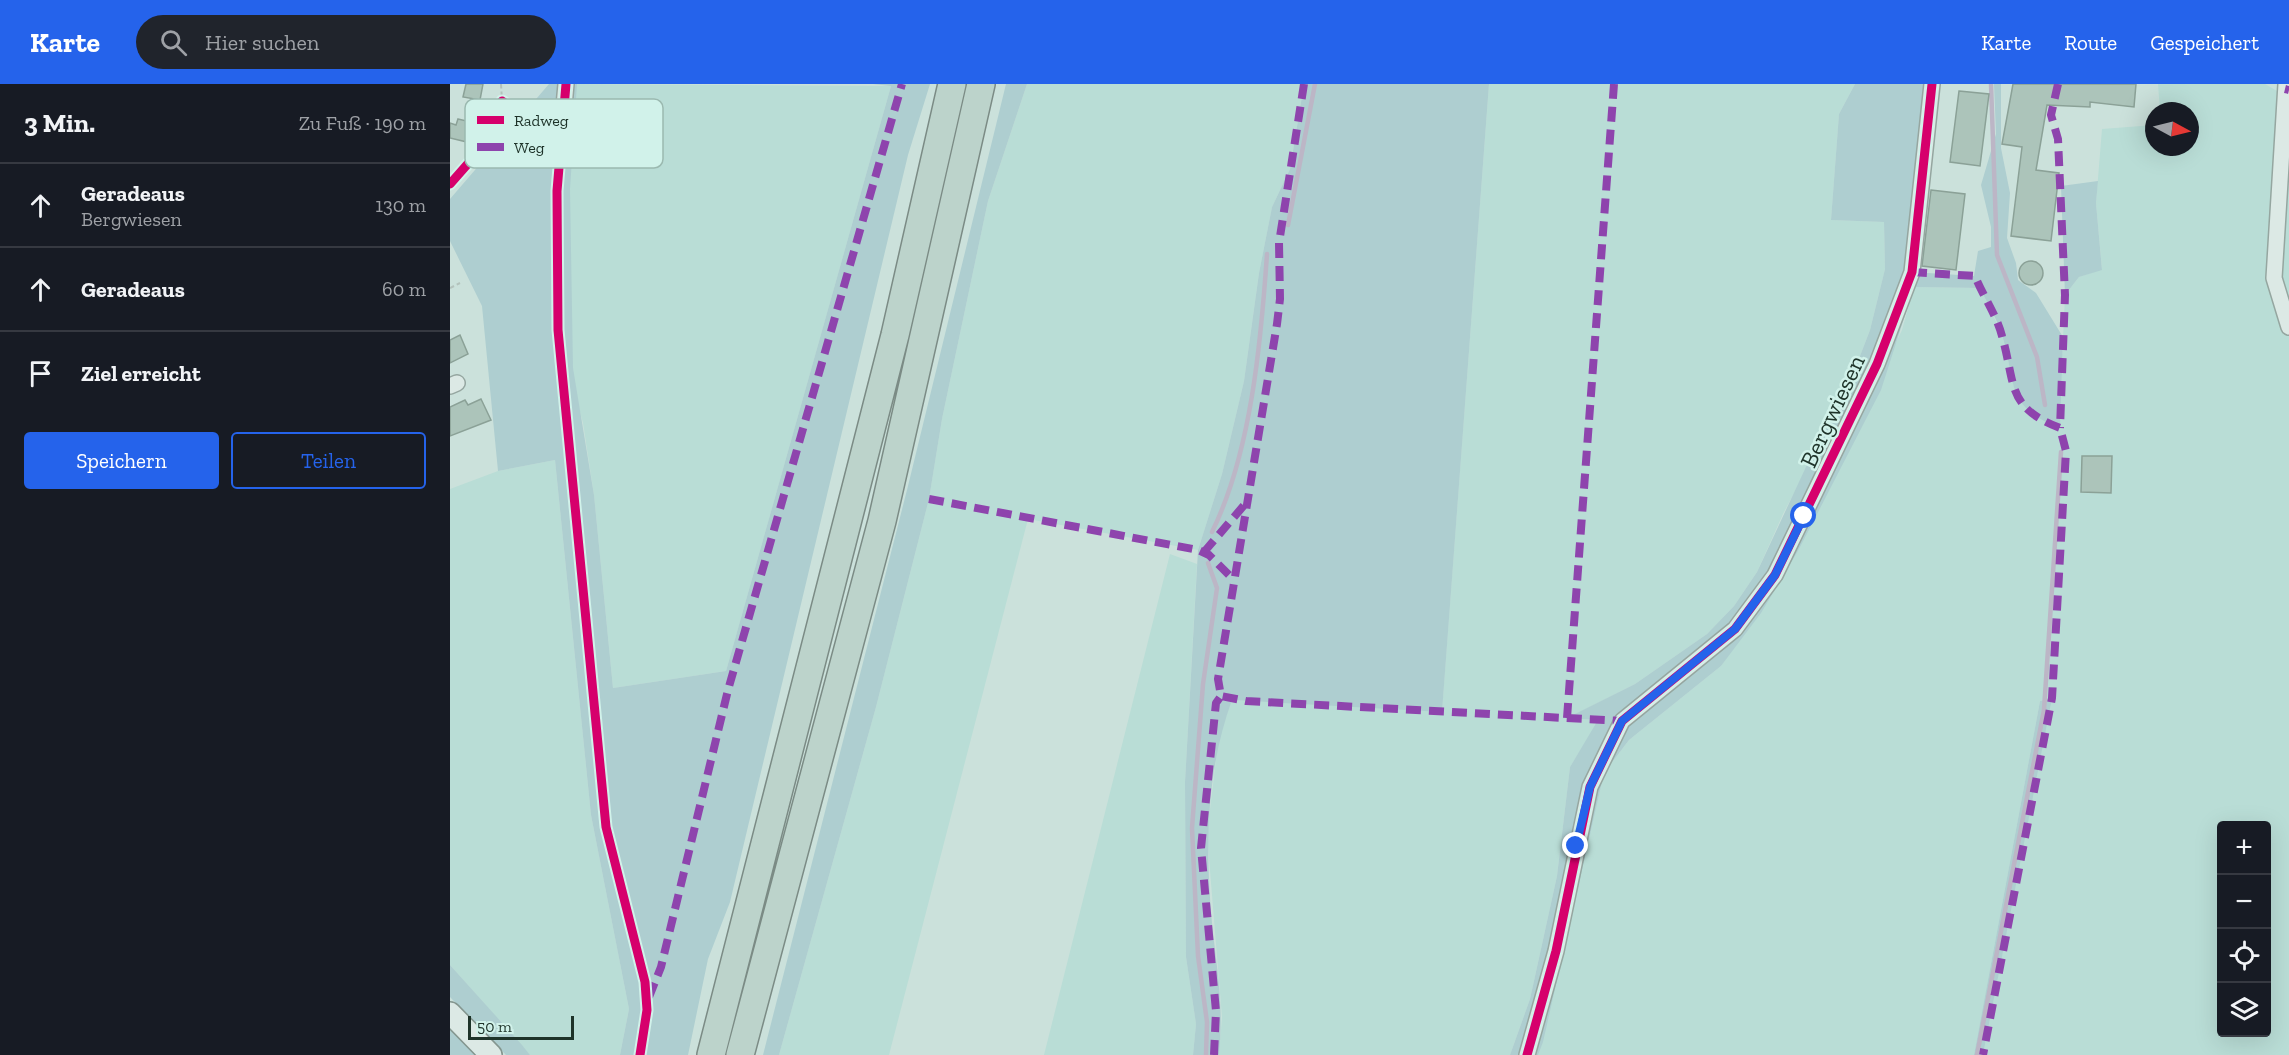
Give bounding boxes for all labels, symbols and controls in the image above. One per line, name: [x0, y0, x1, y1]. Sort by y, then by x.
search box: [136, 15, 556, 69]
text: Karte: [30, 26, 100, 59]
icon: search: [157, 26, 190, 59]
text: Hier suchen: [205, 29, 319, 56]
text: Karte: [1981, 30, 2031, 55]
text: Route: [2064, 30, 2117, 55]
text: Gespeichert: [2150, 30, 2259, 55]
legend: [465, 99, 663, 168]
north arrow: [2145, 102, 2199, 156]
text: 3 Min.: [24, 107, 95, 139]
text: Zu Fuß · 190 m: [299, 111, 426, 135]
text: Radweg: [514, 111, 569, 130]
text: Weg: [514, 138, 545, 157]
text: Geradeaus: [81, 180, 185, 207]
icon: ahead: [24, 189, 57, 222]
text: 130 m: [375, 193, 426, 217]
text: Bergwiesen: [81, 207, 182, 231]
icon: ahead: [24, 273, 57, 306]
text: Geradeaus: [81, 276, 185, 303]
text: 60 m: [382, 277, 426, 301]
street label: Bergwiesen: [1793, 350, 1871, 472]
icon: arrive: [24, 357, 57, 390]
text: Ziel erreicht: [81, 360, 201, 387]
button: Speichern: [24, 432, 219, 489]
button: Teilen: [231, 432, 426, 489]
route start: [1790, 502, 1816, 528]
map controls: [2217, 821, 2271, 1037]
button: +: [2217, 821, 2271, 875]
route end: [1562, 832, 1588, 858]
button: −: [2217, 875, 2271, 929]
button: locate: [2217, 929, 2271, 983]
button: layers: [2217, 983, 2271, 1037]
scale bar: [468, 1013, 574, 1040]
text: 50 m: [477, 1017, 512, 1036]

